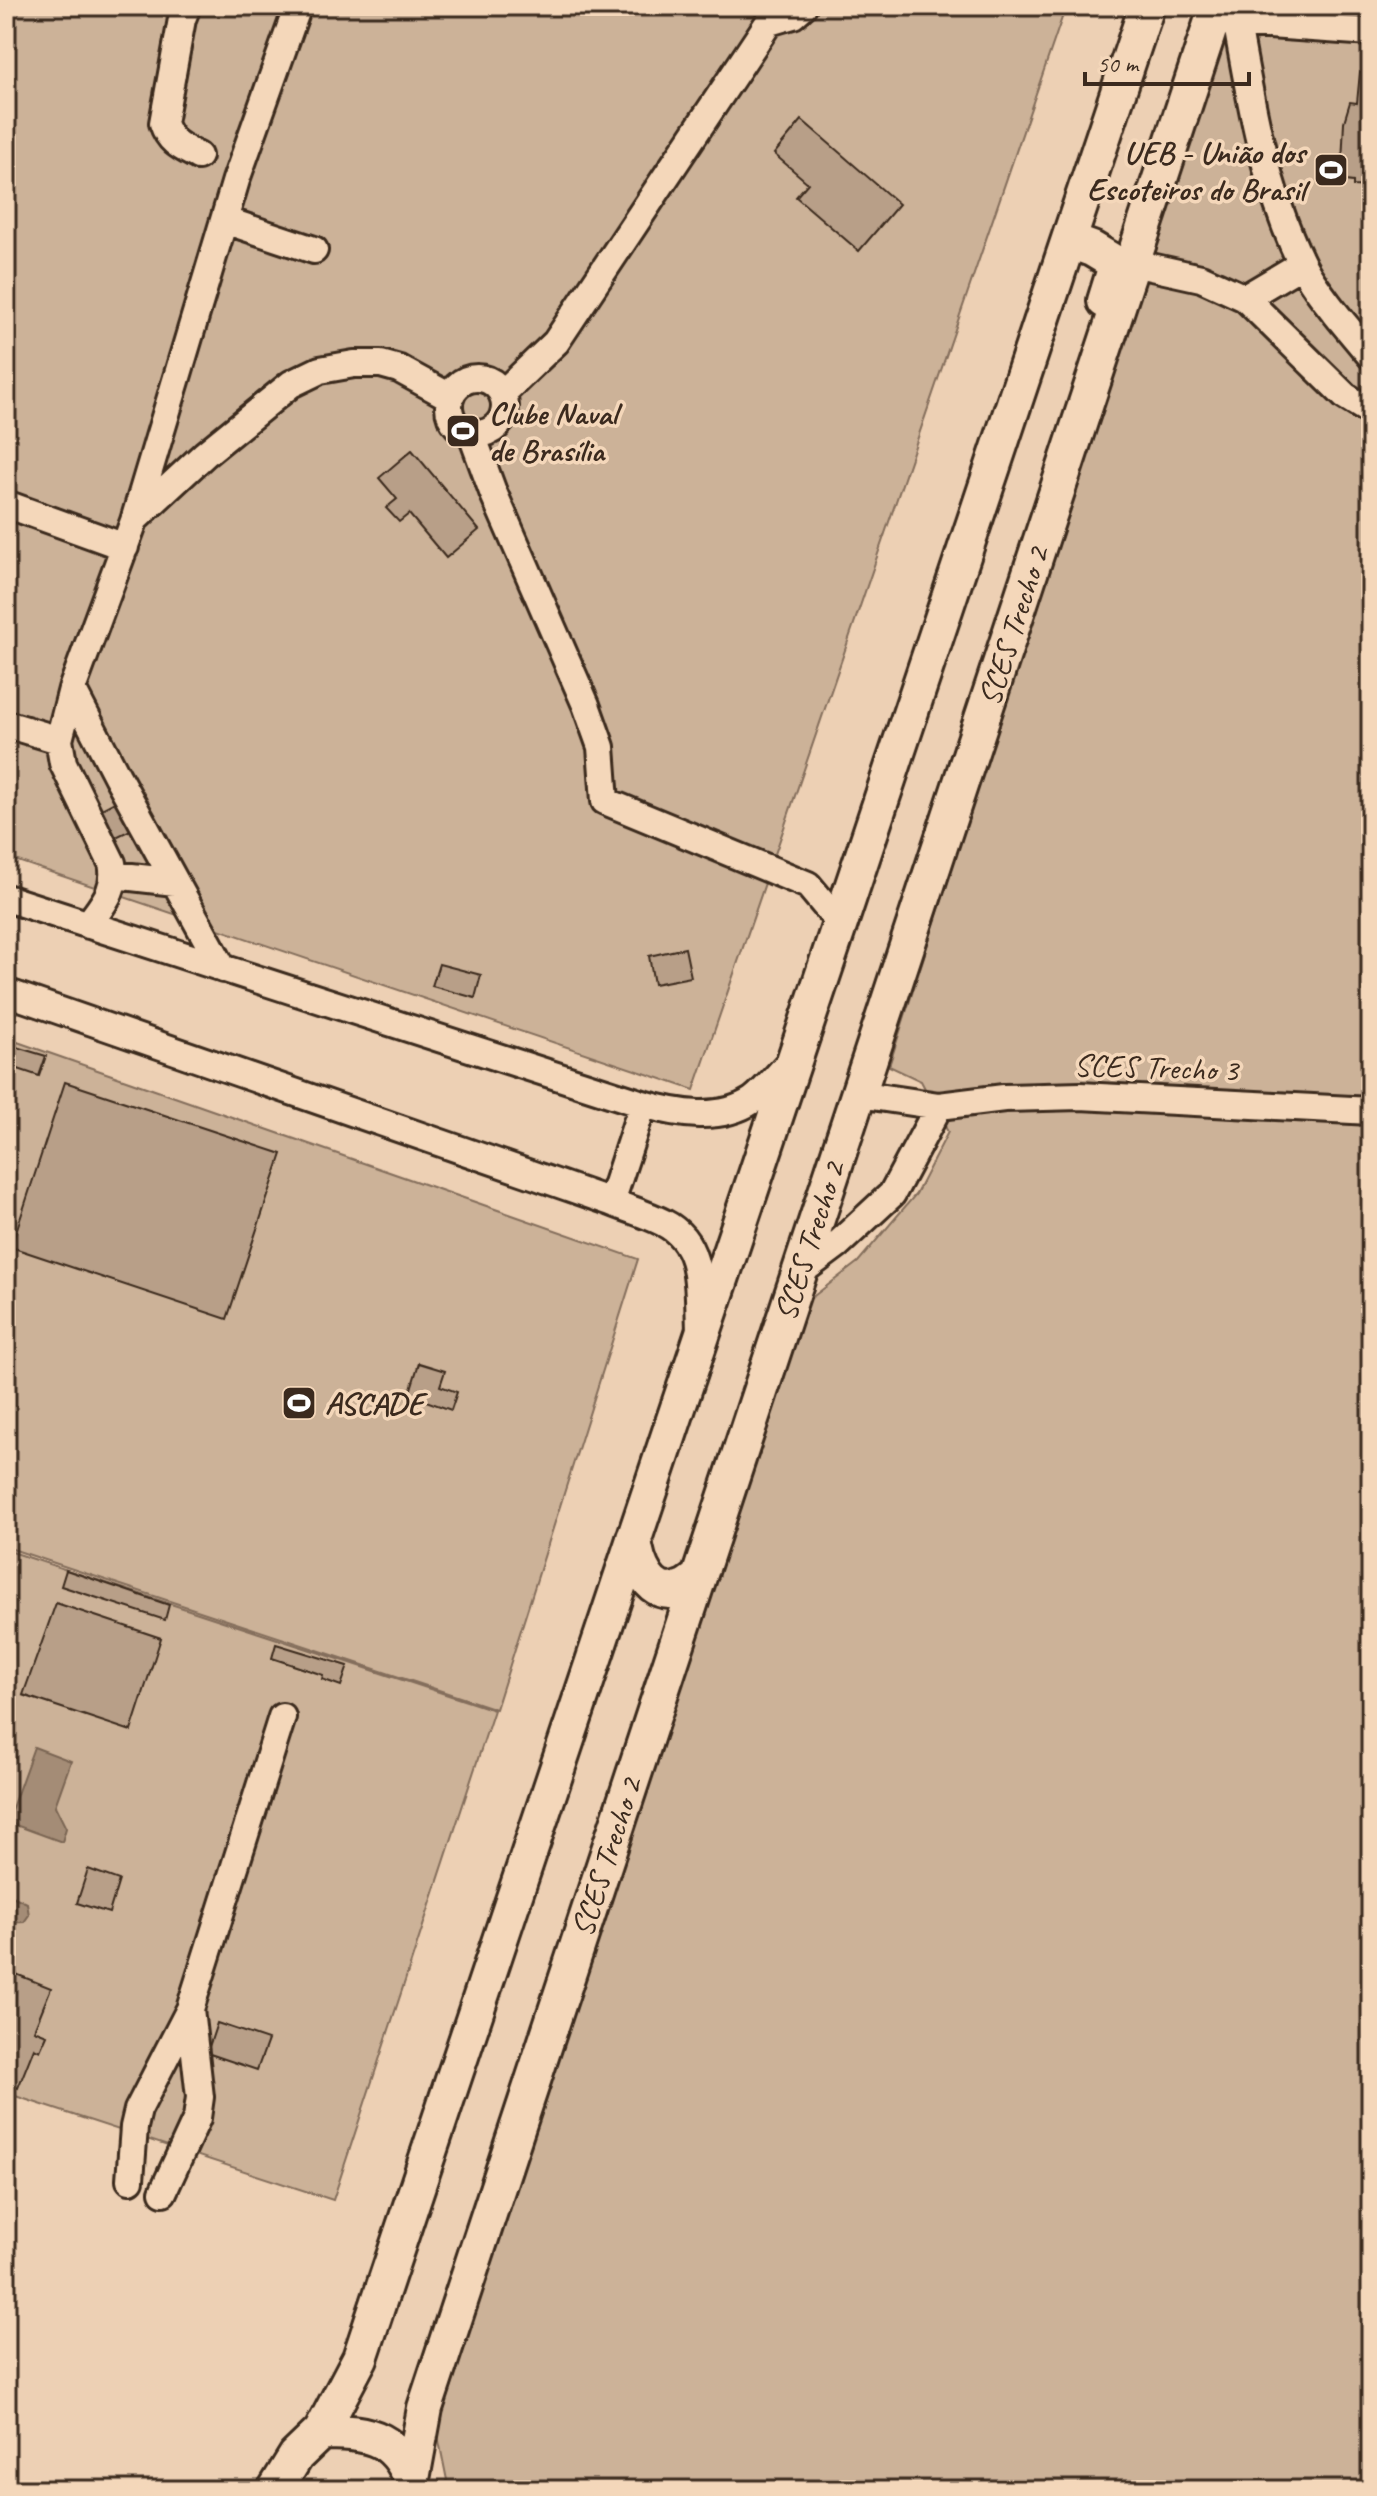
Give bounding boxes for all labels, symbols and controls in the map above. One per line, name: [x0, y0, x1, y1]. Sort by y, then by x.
scale bar: [1085, 36, 1249, 86]
text: 50 m: [1097, 49, 1140, 79]
place label: UEB - União dos Escoteiros do Brasil: [1087, 132, 1311, 210]
sports icon: UEB - União dos Escoteiros do Brasil: [1312, 151, 1350, 189]
place label: Clube Naval de Brasília: [489, 393, 623, 471]
sports icon: Clube Naval de Brasília: [444, 412, 482, 450]
street label: SCES Trecho 2: [969, 539, 1059, 711]
street label: SCES Trecho 3: [1073, 1044, 1241, 1091]
street label: SCES Trecho 2: [765, 1154, 855, 1326]
place label: ASCADE: [325, 1383, 428, 1424]
sports icon: ASCADE: [280, 1384, 318, 1422]
street label: SCES Trecho 2: [562, 1770, 652, 1942]

